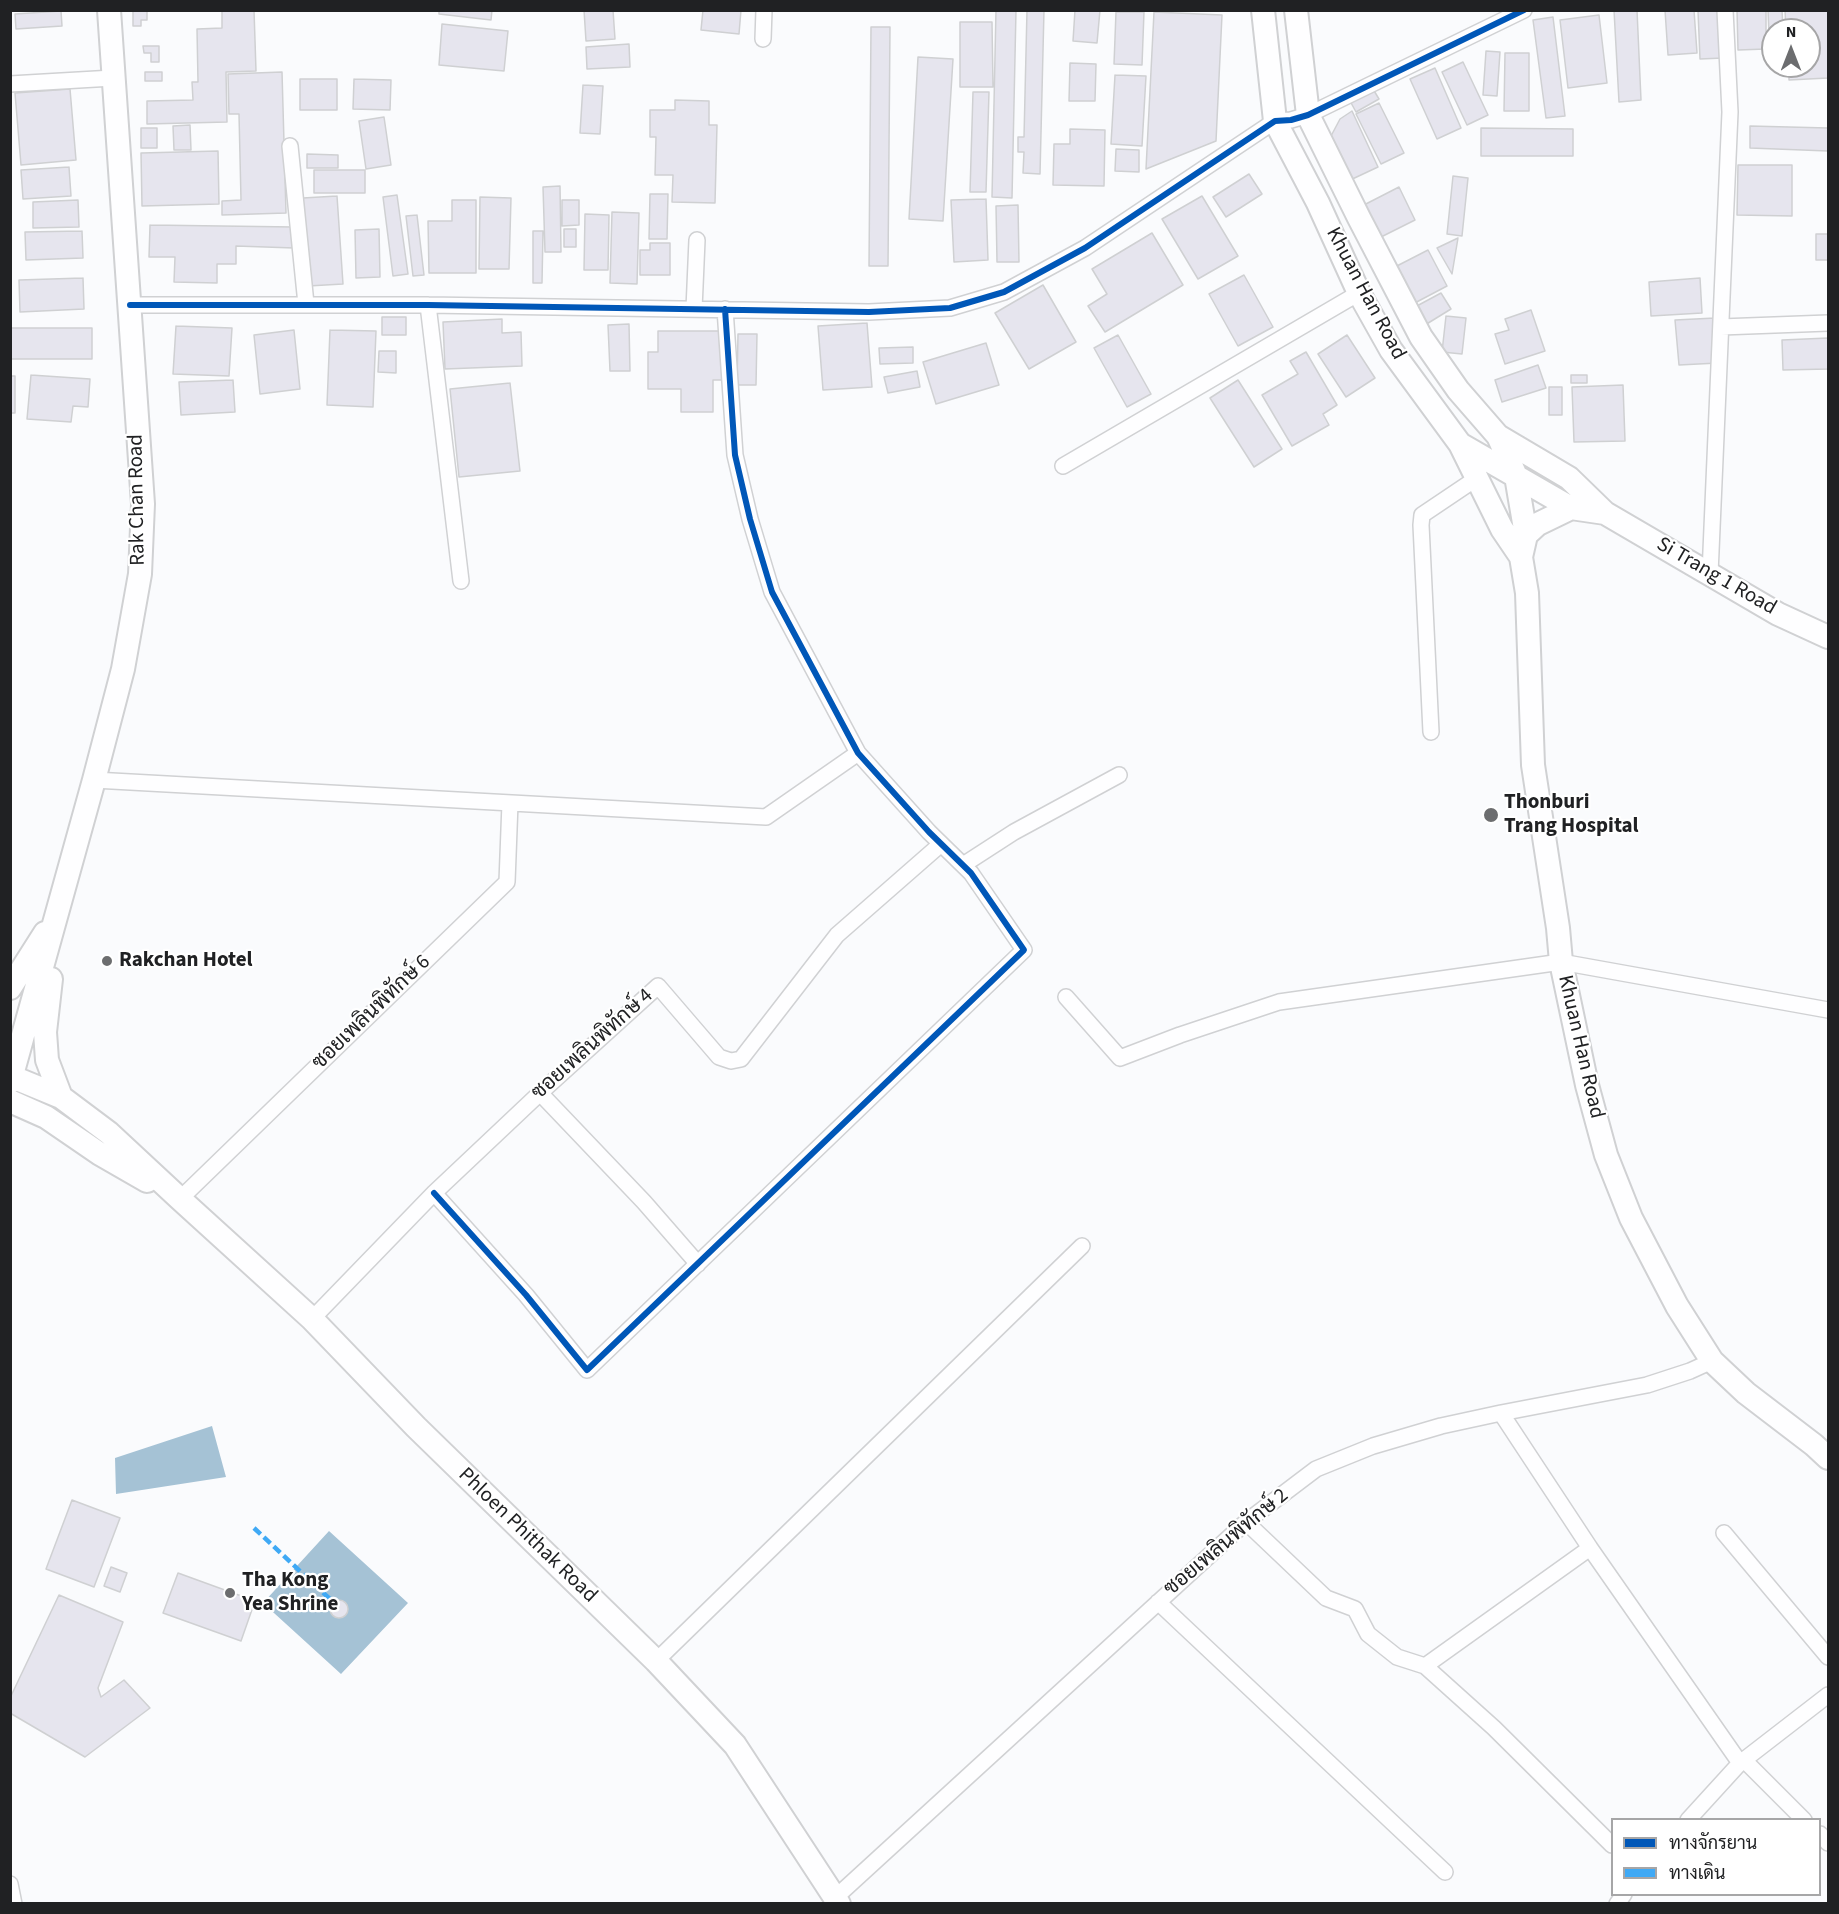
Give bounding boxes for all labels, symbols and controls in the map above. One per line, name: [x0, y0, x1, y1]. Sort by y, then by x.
north arrow: [1761, 18, 1821, 78]
text: N: [1786, 21, 1796, 43]
street label: Khuan Han Road: [1320, 223, 1410, 365]
street label: Rak Chan Road: [124, 434, 152, 566]
street label: Si Trang 1 Road: [1652, 533, 1780, 621]
place label: Thonburi Trang Hospital: [1504, 790, 1639, 840]
marker: Thonburi Trang Hospital: [1482, 806, 1500, 824]
place label: Rakchan Hotel: [119, 948, 253, 974]
street label: ซอยเพลินพิทักษ์ 6: [308, 950, 436, 1076]
marker: Rakchan Hotel: [100, 954, 114, 968]
street label: Khuan Han Road: [1551, 973, 1609, 1121]
street label: ซอยเพลินพิทักษ์ 4: [527, 984, 659, 1106]
street label: Phloen Phithak Road: [452, 1463, 602, 1609]
street label: ซอยเพลินพิทักษ์ 2: [1160, 1484, 1294, 1602]
place label: Tha Kong Yea Shrine: [242, 1568, 338, 1618]
marker: Tha Kong Yea Shrine: [223, 1586, 237, 1600]
legend: [1611, 1818, 1821, 1896]
text: ทางจักรยาน: [1669, 1831, 1757, 1856]
text: ทางเดิน: [1669, 1861, 1725, 1886]

